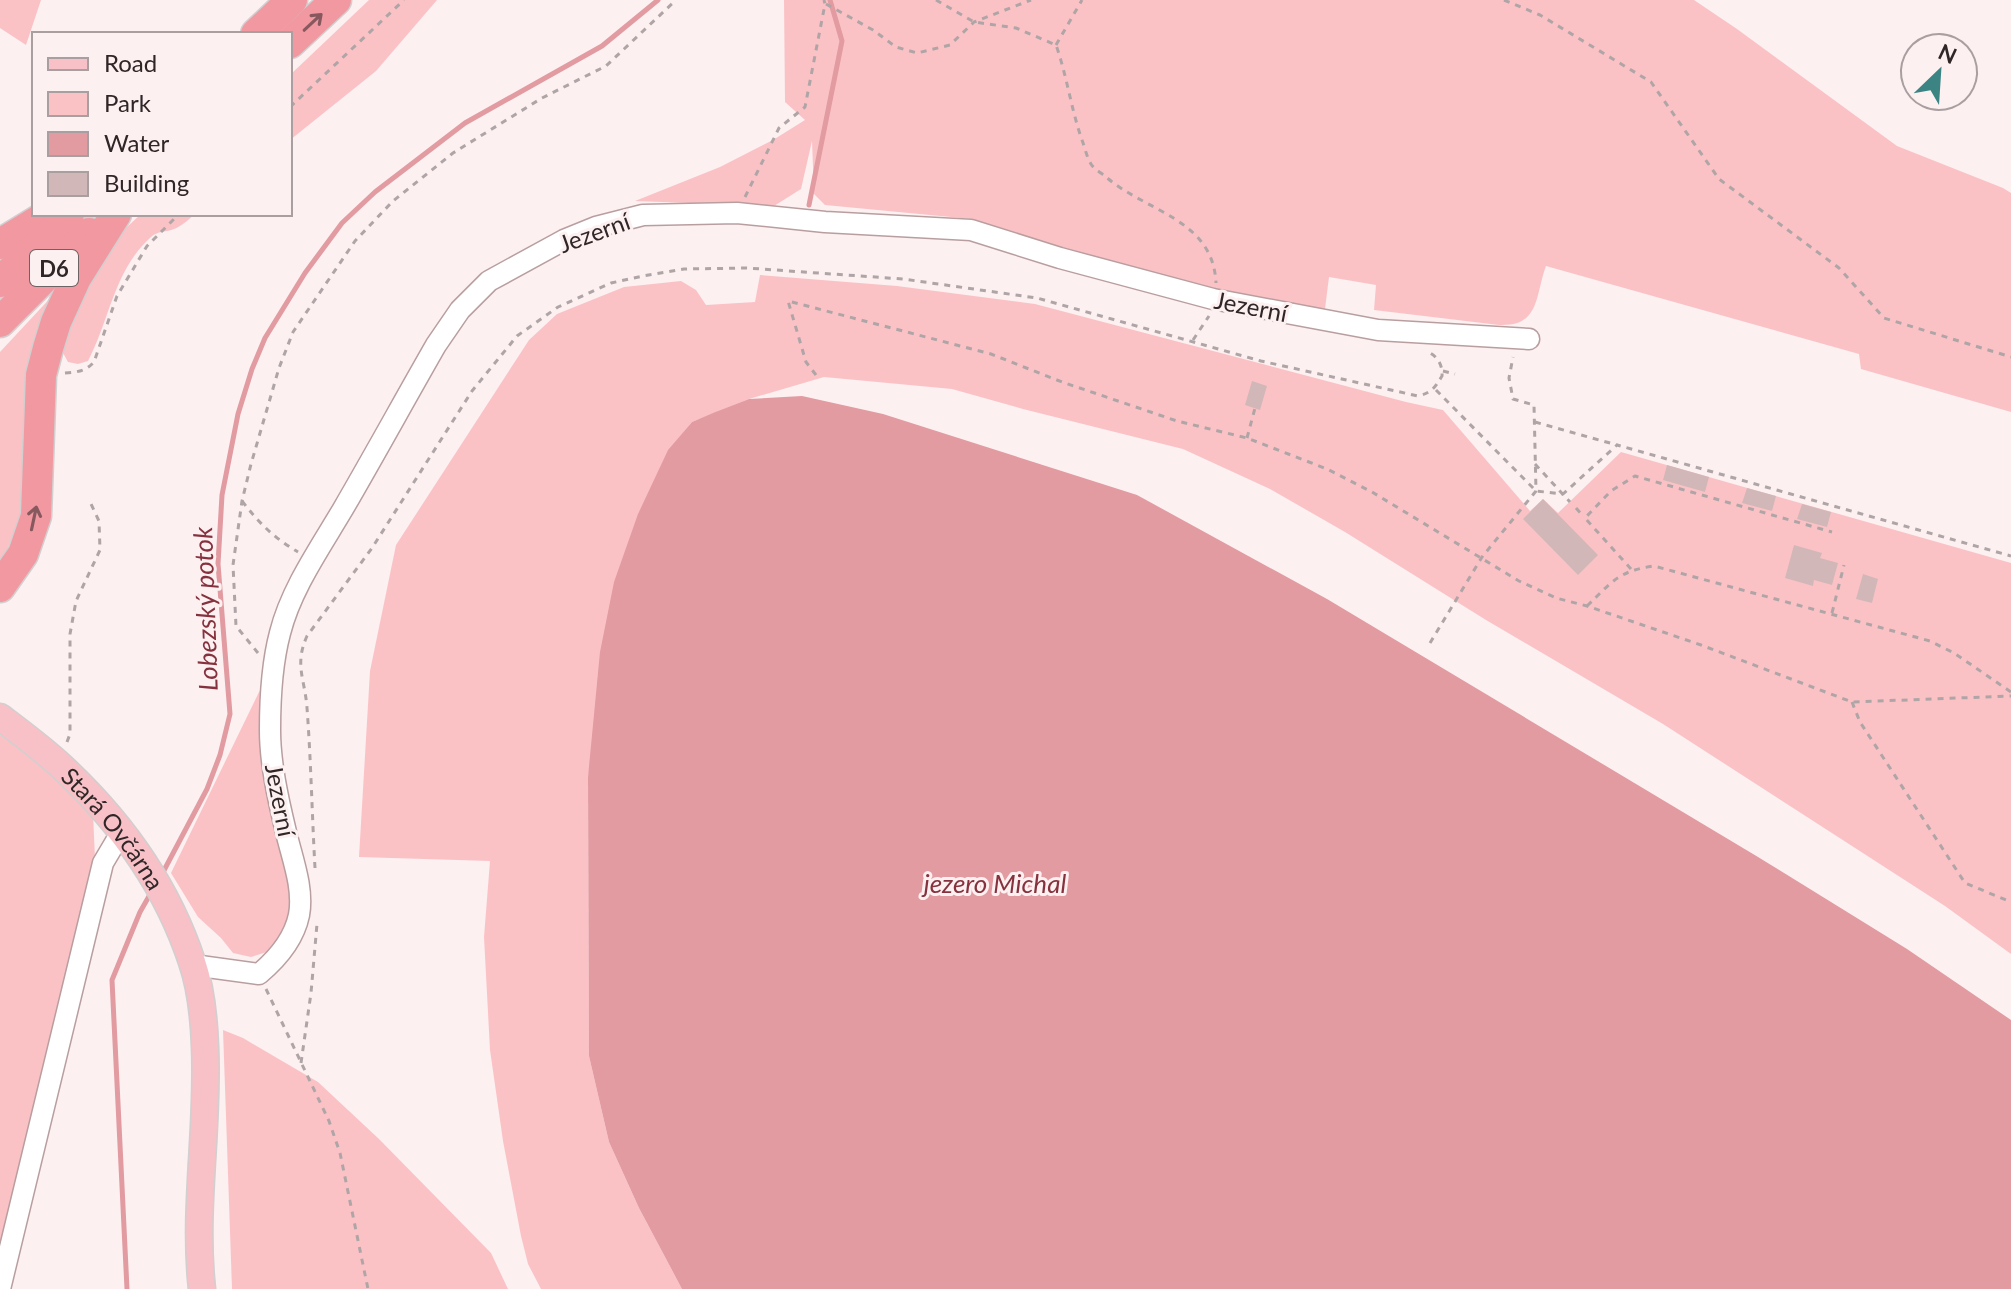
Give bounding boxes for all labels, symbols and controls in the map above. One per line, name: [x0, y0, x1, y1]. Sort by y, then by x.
one-way arrow: [303, 12, 323, 31]
legend: [32, 32, 292, 216]
north arrow: [1899, 32, 1979, 112]
text: N: [1934, 38, 1961, 69]
text: Road: [104, 48, 157, 77]
text: Park: [104, 88, 152, 117]
text: Water: [104, 128, 169, 157]
text: Building: [104, 168, 189, 197]
street label: Jezerní: [554, 205, 635, 258]
road number: D6: [30, 250, 78, 286]
street label: Jezerní: [1212, 285, 1291, 327]
one-way arrow: [27, 506, 42, 532]
water label: Lobezský potok: [186, 526, 224, 692]
street label: Stará Ovčárna: [56, 761, 171, 894]
street label: Jezerní: [260, 761, 302, 840]
water label: jezero Michal: [921, 867, 1066, 899]

